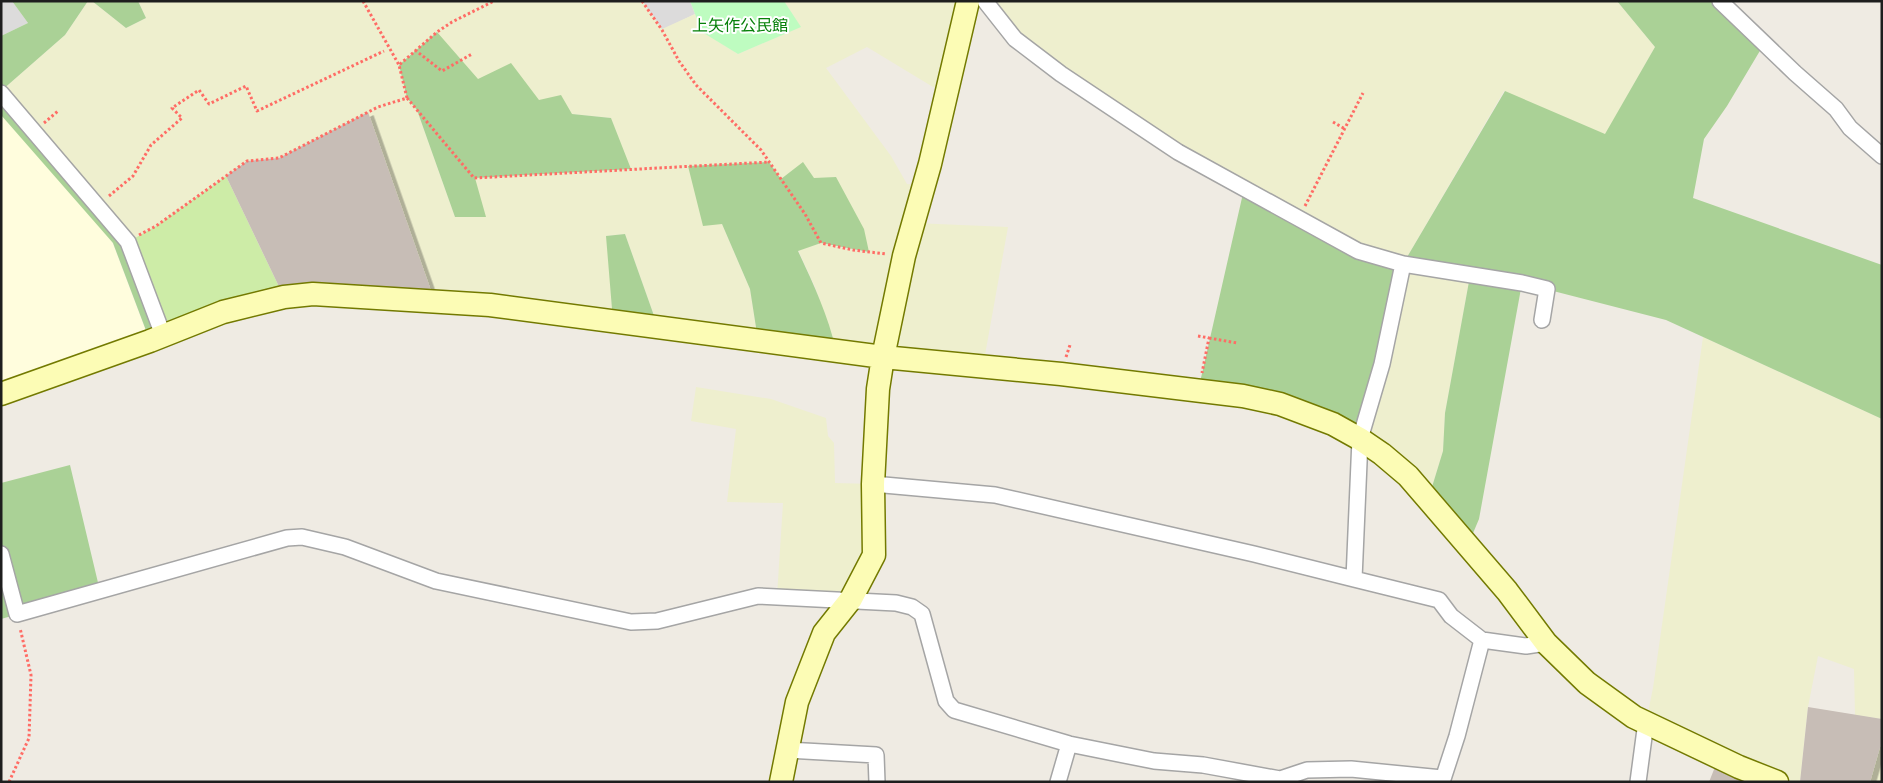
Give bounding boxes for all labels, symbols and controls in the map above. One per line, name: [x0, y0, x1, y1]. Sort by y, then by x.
park label: 上矢作公民館: [692, 16, 788, 36]

